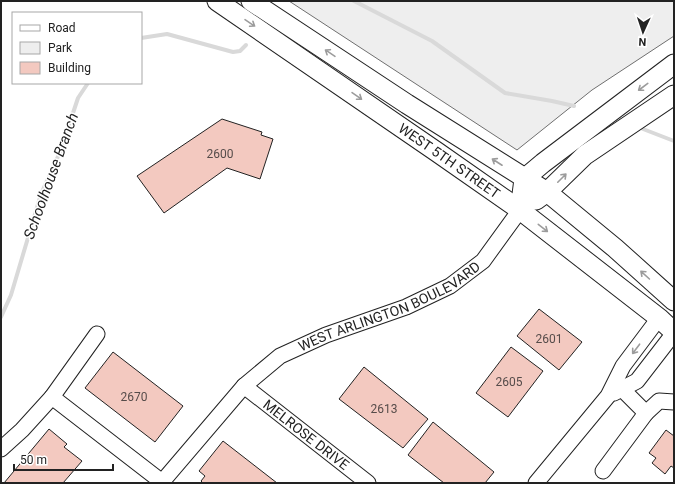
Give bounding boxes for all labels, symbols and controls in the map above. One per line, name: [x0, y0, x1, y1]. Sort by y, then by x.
legend: [12, 12, 142, 84]
north arrow: [623, 12, 663, 52]
one-way arrow: [244, 19, 255, 27]
text: Road: [48, 21, 76, 35]
text: N: [638, 35, 647, 48]
text: Park: [48, 41, 73, 55]
one-way arrow: [325, 49, 336, 57]
text: Building: [48, 61, 91, 75]
one-way arrow: [637, 83, 648, 92]
one-way arrow: [351, 92, 362, 100]
water label: Schoolhouse Branch: [20, 110, 82, 242]
street label: WEST 5TH STREET: [396, 120, 504, 202]
house number: 2600: [207, 147, 234, 161]
one-way arrow: [492, 158, 503, 166]
one-way arrow: [557, 173, 567, 183]
one-way arrow: [537, 224, 548, 232]
street label: WEST ARLINGTON BOULEVARD: [296, 258, 483, 354]
one-way arrow: [640, 270, 650, 279]
house number: 2601: [536, 332, 562, 346]
one-way arrow: [632, 344, 640, 355]
house number: 2605: [496, 375, 523, 389]
house number: 2670: [121, 390, 148, 404]
street label: MELROSE DRIVE: [260, 396, 352, 473]
house number: 2613: [371, 402, 397, 416]
scale bar: [14, 446, 113, 472]
text: 50 m: [20, 453, 47, 467]

